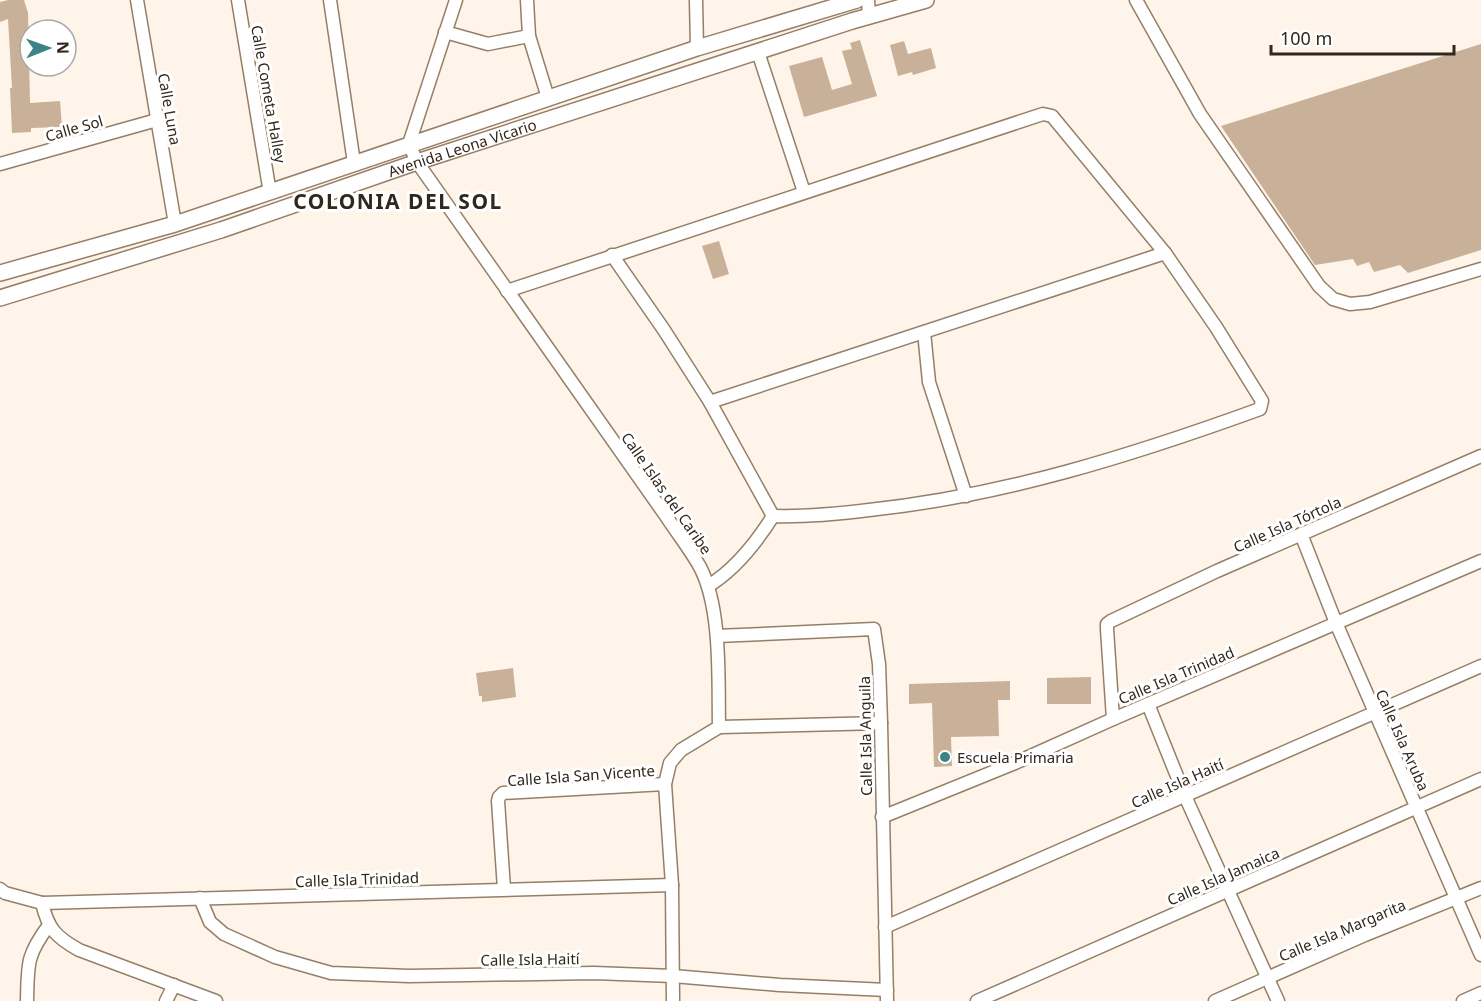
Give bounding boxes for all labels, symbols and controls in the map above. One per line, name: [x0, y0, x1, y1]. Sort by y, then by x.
north arrow: [18, 18, 78, 78]
scale bar: [1271, 18, 1454, 56]
street label: Calle Cometa Halley: [247, 23, 291, 165]
text: 100 m: [1280, 26, 1332, 50]
text: N: [52, 41, 74, 54]
street label: Calle Luna: [154, 71, 186, 147]
street label: Calle Sol: [43, 110, 105, 146]
street label: Avenida Leona Vicario: [385, 114, 539, 181]
district label: COLONIA DEL SOL: [293, 187, 503, 215]
street label: Calle Islas del Caribe: [617, 428, 717, 558]
street label: Calle Isla Tórtola: [1230, 491, 1344, 557]
street label: Calle Isla Trinidad: [1115, 642, 1237, 708]
street label: Calle Isla Anguila: [854, 676, 876, 796]
street label: Calle Isla Aruba: [1372, 686, 1434, 794]
place label: Escuela Primaria: [957, 747, 1074, 767]
marker: Escuela Primaria: [938, 750, 952, 764]
street label: Calle Isla Haití: [1128, 753, 1227, 812]
street label: Calle Isla San Vicente: [507, 760, 655, 790]
street label: Calle Isla Jamaica: [1164, 842, 1282, 910]
street label: Calle Isla Trinidad: [295, 867, 419, 891]
street label: Calle Isla Margarita: [1275, 894, 1409, 966]
street label: Calle Isla Haití: [480, 948, 581, 970]

